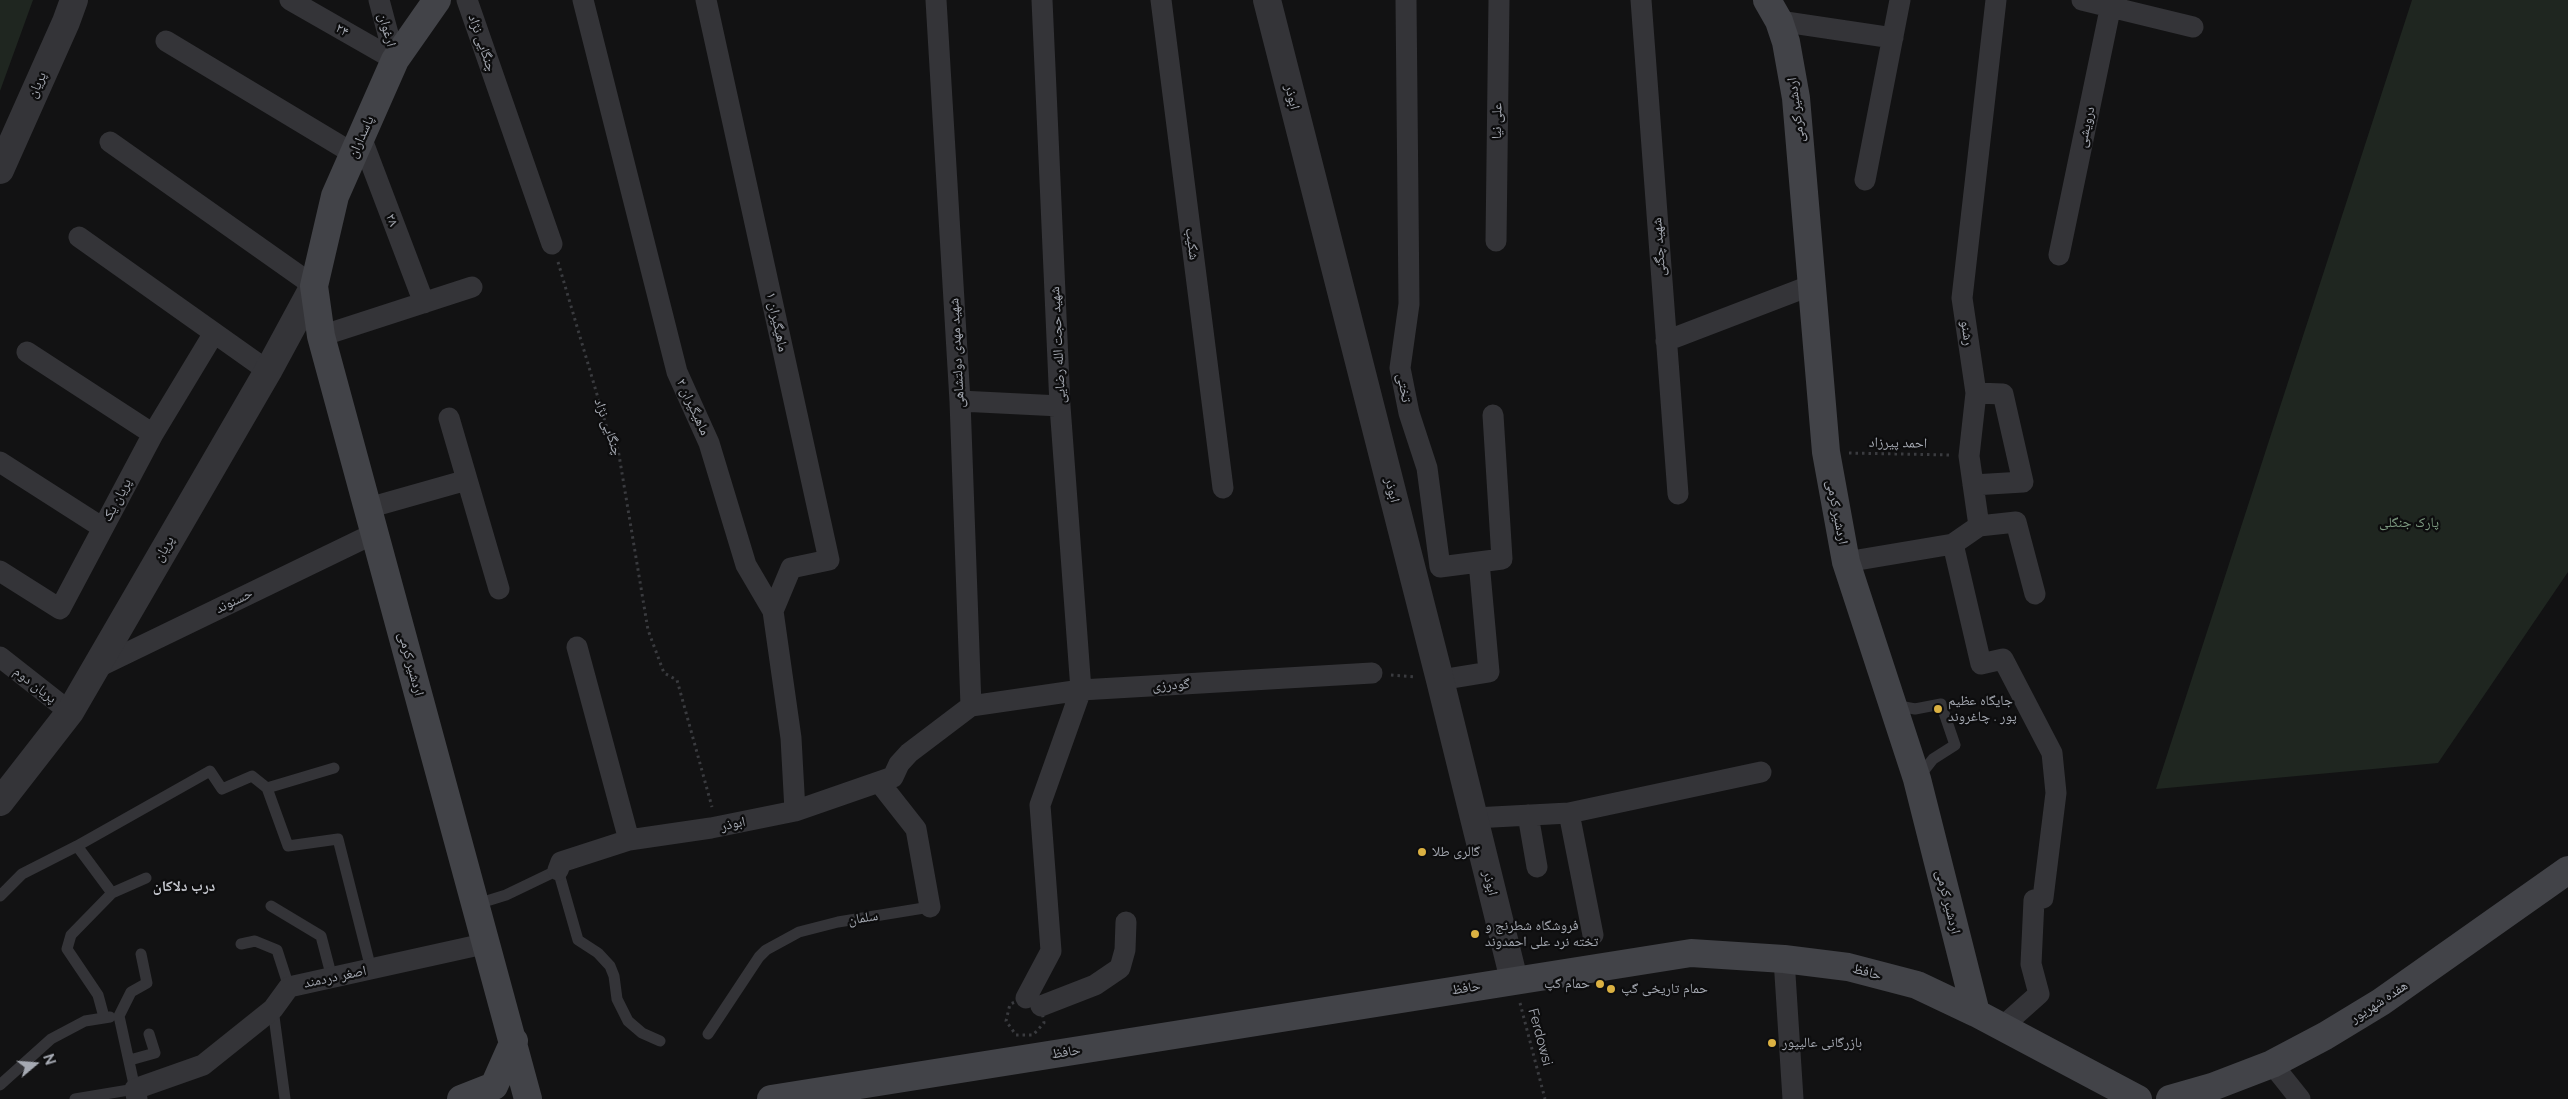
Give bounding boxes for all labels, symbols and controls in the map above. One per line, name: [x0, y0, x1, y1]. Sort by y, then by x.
street label: ارغوان: [375, 11, 399, 49]
street label: چنگایی نژاد: [464, 12, 500, 74]
street label: ۲۴: [332, 20, 352, 40]
street label: پریان: [24, 69, 50, 101]
street label: اردشیر کرمی: [1784, 76, 1808, 144]
street label: ابوذر: [1281, 83, 1303, 111]
street label: علی نیا: [1488, 103, 1506, 139]
street label: درویشی: [2073, 105, 2099, 149]
street label: پاسداران: [344, 113, 378, 161]
street label: ۲۸: [382, 211, 402, 229]
street label: شهید چگنی: [1649, 217, 1669, 277]
street label: شکیب: [1182, 227, 1202, 261]
street label: شهید حجت الله رضایی: [1047, 286, 1069, 404]
street label: ماهیگیران ۱: [762, 291, 792, 353]
street label: شهید مهدی دولتشاهی: [946, 297, 968, 409]
street label: رشنو: [1957, 319, 1977, 347]
street label: تختی: [1393, 372, 1415, 404]
street label: ماهیگیران ۲: [673, 376, 713, 438]
street label: چنگایی نژاد: [590, 396, 626, 458]
street label: احمد پیرزاد: [1869, 434, 1927, 452]
street label: پریان یک: [99, 476, 135, 524]
street label: ابوذر: [1381, 476, 1403, 504]
street label: اردشیر کرمی: [1823, 478, 1851, 546]
park label: پارک جنگلی: [2379, 515, 2439, 531]
street label: پریان: [150, 533, 178, 565]
street label: حسنوند: [213, 585, 255, 617]
street label: اردشیر کرمی: [394, 630, 428, 698]
street label: پریان دوم: [10, 663, 60, 707]
street label: گودرزی: [1152, 676, 1190, 694]
place label: جایگاه عظیم پور . چاغروند: [1948, 693, 2017, 726]
marker: جایگاه عظیم پور . چاغروند: [1932, 703, 1944, 715]
street label: ابوذر: [719, 813, 747, 835]
place label: گالری طلا: [1432, 844, 1480, 860]
marker: گالری طلا: [1416, 846, 1428, 858]
street label: اردشیر کرمی: [1932, 868, 1964, 936]
street label: ابوذر: [1479, 869, 1501, 897]
district label: درب دلاکان: [153, 877, 215, 895]
street label: سلمان: [847, 907, 879, 929]
place label: فروشگاه شطرنج و تخته نرد علی احمدوند: [1485, 918, 1598, 950]
marker: فروشگاه شطرنج و تخته نرد علی احمدوند: [1469, 928, 1481, 940]
street label: حافظ: [1851, 960, 1883, 984]
street label: اصغر دردمند: [302, 962, 368, 992]
place label: حمام گپ: [1544, 976, 1590, 992]
street label: حافظ: [1450, 977, 1482, 999]
street label: هفده شهریور: [2347, 977, 2411, 1027]
marker: حمام گپ: [1594, 978, 1606, 990]
place label: حمام تاریخی گپ: [1621, 981, 1708, 997]
marker: حمام تاریخی گپ: [1605, 983, 1617, 995]
street label: Ferdowsi: [1524, 1007, 1556, 1067]
place label: بازرگانی عالیپور: [1782, 1035, 1862, 1051]
marker: بازرگانی عالیپور: [1766, 1037, 1778, 1049]
north arrow: [10, 1039, 60, 1089]
street label: حافظ: [1050, 1041, 1082, 1063]
text: N: [40, 1052, 59, 1067]

